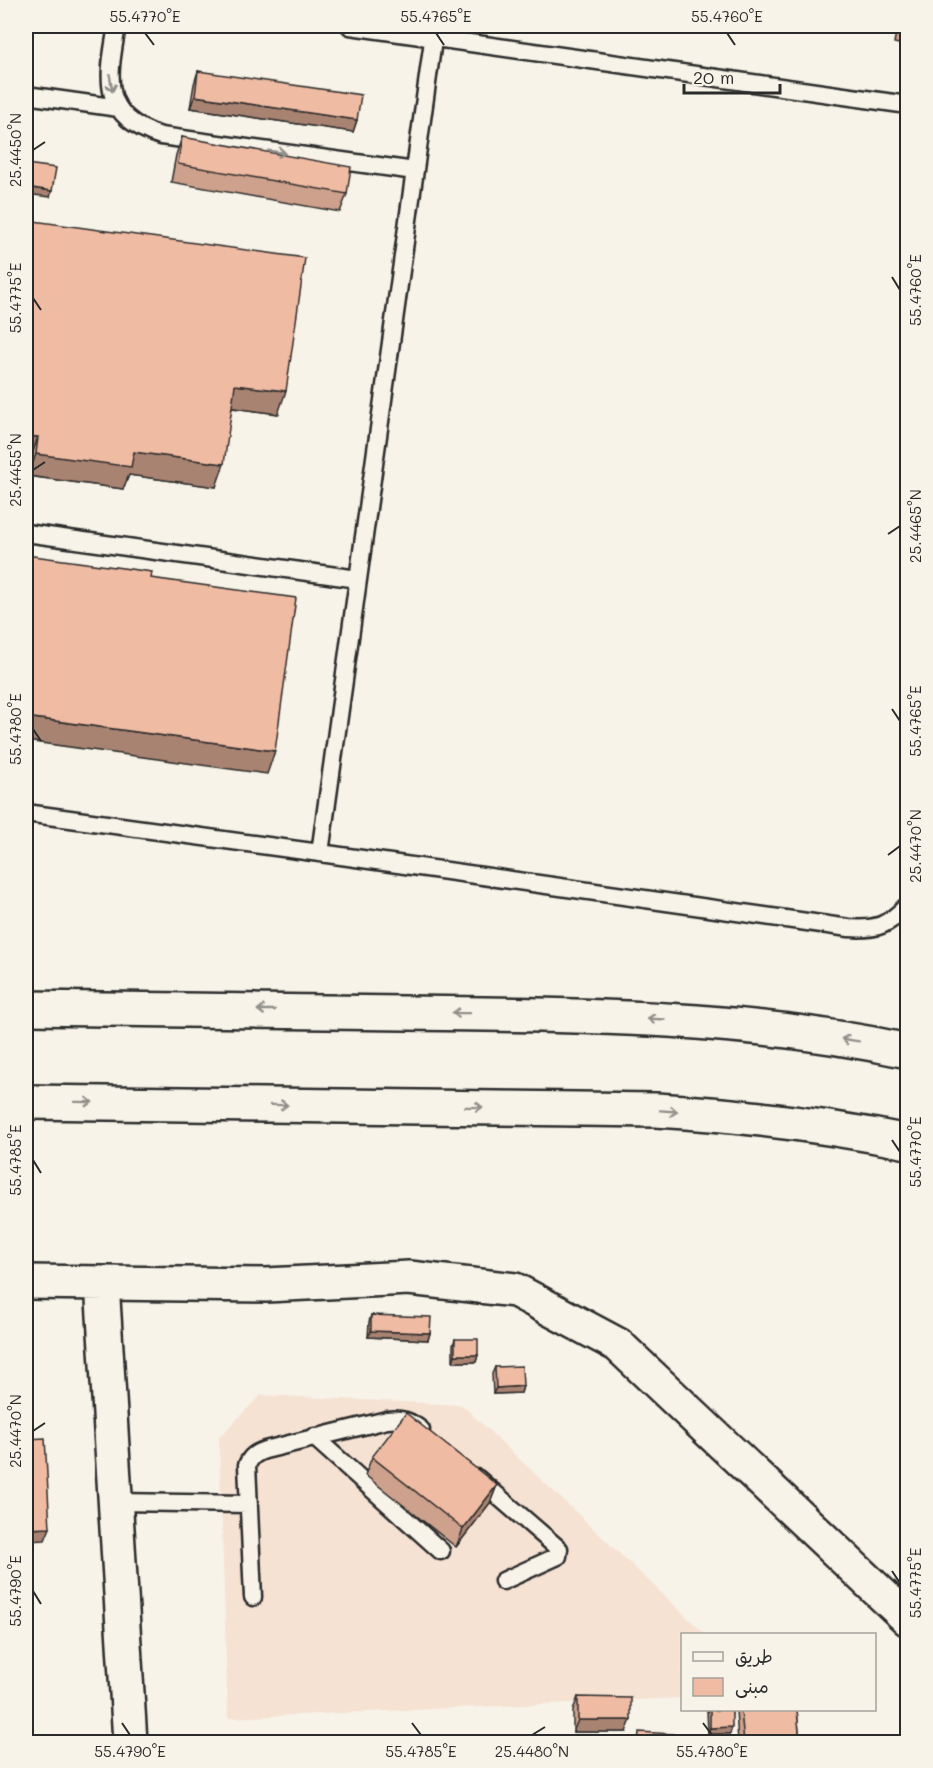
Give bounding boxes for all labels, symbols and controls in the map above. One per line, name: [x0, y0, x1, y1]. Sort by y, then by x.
text: 55.4770°E: [109, 6, 181, 26]
text: 55.4765°E: [400, 6, 472, 26]
text: 55.4760°E: [691, 6, 763, 26]
scale bar: [684, 57, 780, 95]
text: 20 m: [693, 65, 734, 89]
one-way arrow: [105, 73, 116, 93]
text: 25.4450°N: [5, 113, 25, 187]
one-way arrow: [267, 146, 287, 157]
text: 55.4760°E: [905, 254, 925, 326]
text: 55.4775°E: [5, 262, 25, 333]
text: 25.4455°N: [5, 433, 25, 507]
text: 25.4465°N: [905, 489, 925, 563]
text: 55.4765°E: [905, 685, 925, 757]
text: 55.4780°E: [5, 693, 25, 765]
text: 25.4470°N: [905, 809, 925, 883]
one-way arrow: [257, 1004, 277, 1016]
one-way arrow: [452, 1007, 472, 1019]
one-way arrow: [647, 1013, 667, 1024]
one-way arrow: [841, 1035, 860, 1046]
one-way arrow: [73, 1096, 93, 1108]
one-way arrow: [268, 1099, 288, 1110]
one-way arrow: [463, 1101, 483, 1113]
one-way arrow: [658, 1105, 678, 1116]
text: 55.4770°E: [905, 1116, 925, 1188]
text: 55.4785°E: [5, 1124, 25, 1196]
text: 25.4470°N: [5, 1394, 25, 1468]
text: 55.4775°E: [905, 1547, 925, 1618]
text: 55.4790°E: [5, 1555, 25, 1627]
legend: [681, 1633, 876, 1711]
text: طريق: [735, 1644, 773, 1668]
text: مبنى: [735, 1674, 769, 1698]
text: 55.4790°E: [94, 1741, 166, 1761]
text: 55.4785°E: [385, 1741, 457, 1761]
text: 25.4480°N: [495, 1741, 569, 1761]
text: 55.4780°E: [676, 1741, 748, 1761]

